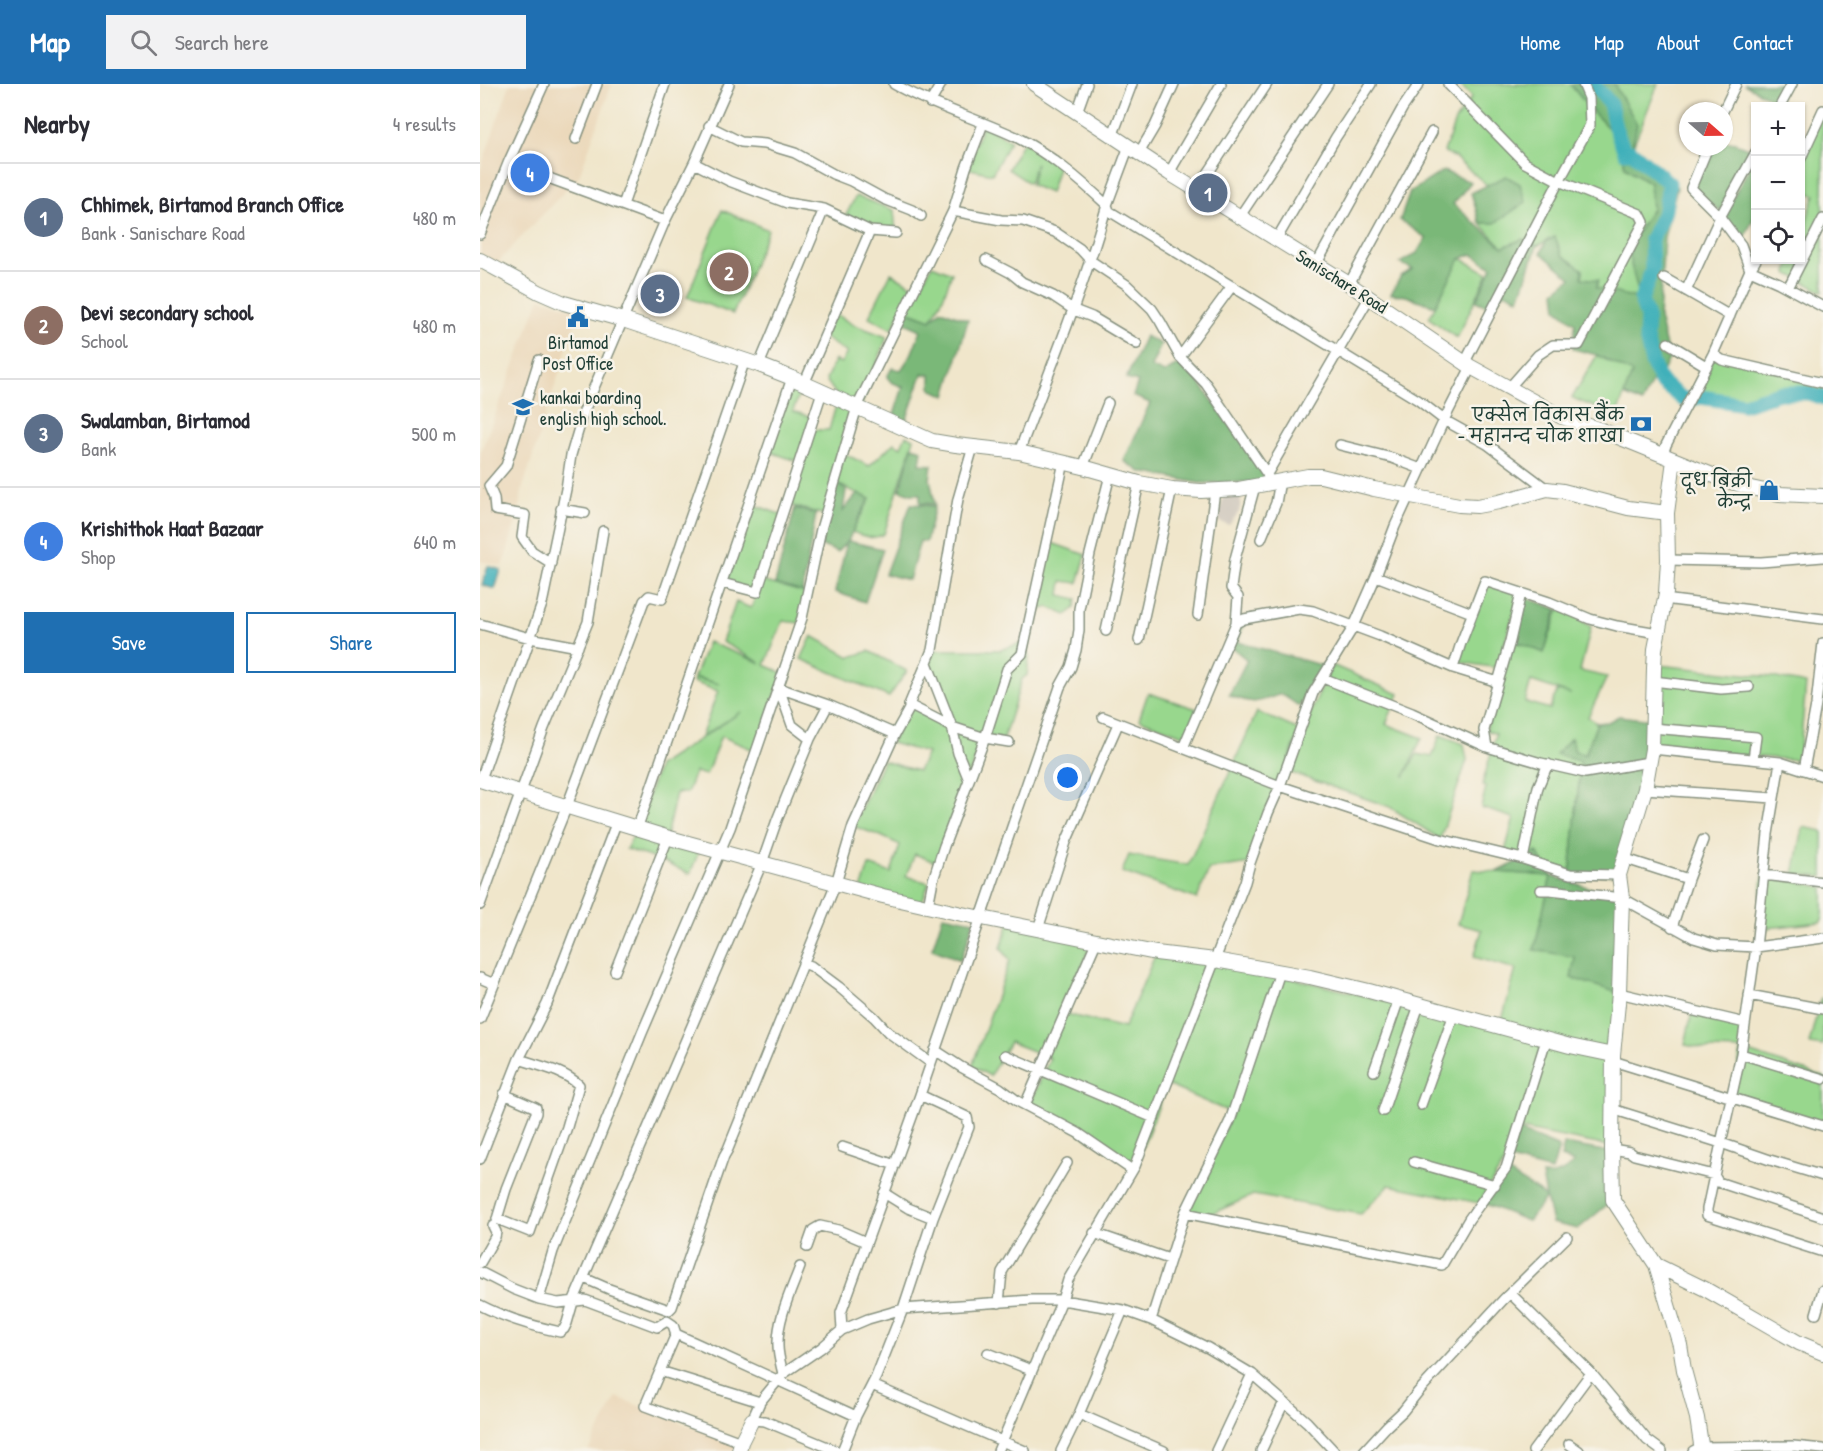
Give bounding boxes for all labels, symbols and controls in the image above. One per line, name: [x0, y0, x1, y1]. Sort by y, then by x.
search box: [106, 15, 526, 69]
text: Map: [30, 23, 70, 61]
icon: search: [127, 26, 160, 59]
text: Search here: [175, 27, 269, 57]
text: Home: [1520, 28, 1561, 57]
text: Map: [1594, 28, 1624, 57]
text: About: [1657, 28, 1700, 57]
text: Contact: [1733, 28, 1793, 57]
north arrow: [1679, 102, 1733, 156]
map controls: [1751, 102, 1805, 264]
button: +: [1751, 102, 1805, 156]
text: Nearby: [24, 106, 90, 141]
text: 4 results: [393, 110, 456, 137]
pin: 4: [511, 150, 550, 196]
button: −: [1751, 156, 1805, 210]
pin: 1: [1188, 170, 1228, 216]
text: Chhimek, Birtamod Branch Office: [81, 189, 344, 219]
text: 1: [40, 204, 47, 231]
text: 480 m: [413, 204, 456, 231]
button: locate: [1751, 210, 1805, 264]
text: Bank · Sanischare Road: [81, 219, 245, 246]
street label: Sanischare Road: [1291, 243, 1393, 319]
pin: 2: [710, 250, 748, 294]
pin: 3: [640, 272, 680, 316]
text: Devi secondary school: [81, 297, 253, 327]
public building icon: Birtamod Post Office: [566, 305, 590, 329]
text: 2: [39, 312, 48, 339]
text: 480 m: [413, 312, 456, 339]
text: School: [81, 327, 128, 354]
place label: Birtamod Post Office: [543, 330, 613, 376]
place label: kankai boarding english high school.: [540, 385, 667, 431]
school or university icon: kankai boarding english high school.: [511, 395, 535, 419]
place label: एक्सेल विकास बैंक - महानन्द चोक शाखा: [1458, 399, 1626, 448]
text: Swalamban, Birtamod: [81, 405, 250, 435]
bank icon: एक्सेल विकास बैंक - महानन्द चोक शाखा: [1629, 412, 1653, 436]
text: 3: [39, 420, 48, 447]
text: 500 m: [411, 420, 456, 447]
text: Bank: [81, 435, 116, 462]
place label: दूध बिक्री केन्द्र: [1680, 467, 1753, 514]
shop icon: दूध बिक्री केन्द्र: [1757, 478, 1781, 502]
text: Krishithok Haat Bazaar: [81, 513, 264, 543]
text: 4: [40, 528, 47, 555]
text: 640 m: [413, 528, 456, 555]
text: Shop: [81, 543, 115, 570]
button: Save: [24, 612, 234, 673]
button: Share: [246, 612, 456, 673]
your location: [1053, 763, 1082, 792]

